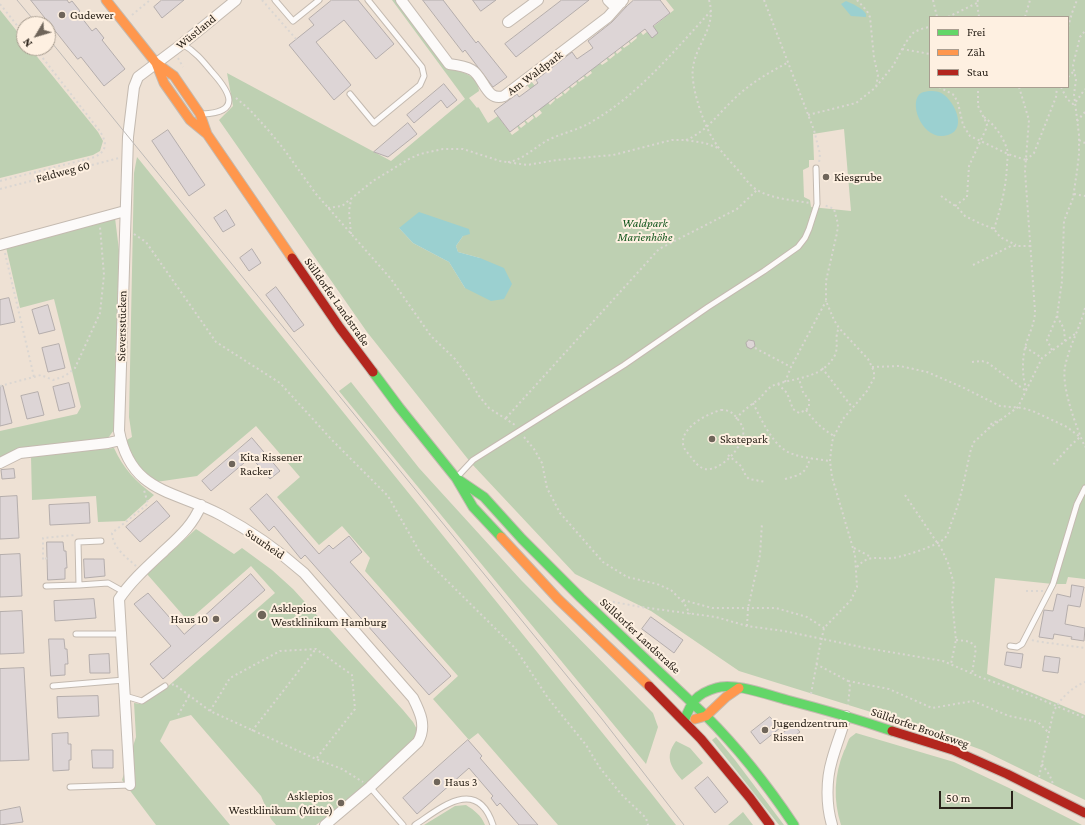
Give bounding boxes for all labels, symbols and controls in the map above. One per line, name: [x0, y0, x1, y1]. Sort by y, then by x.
place label: Gudewer: [70, 8, 114, 22]
marker: Gudewer: [57, 10, 67, 20]
street label: Wüstland: [173, 12, 219, 52]
north arrow: [16, 16, 56, 56]
legend: [929, 16, 1069, 88]
text: Frei: [967, 25, 985, 39]
text: N: [20, 36, 34, 49]
text: Zäh: [967, 45, 985, 59]
street label: Am Waldpark: [504, 47, 566, 99]
text: Stau: [967, 65, 988, 79]
street label: Feldweg 60: [34, 158, 92, 186]
place label: Kiesgrube: [834, 170, 882, 184]
marker: Kiesgrube: [821, 172, 831, 182]
park label: Waldpark Marienhöhe: [618, 216, 672, 244]
street label: Sülldorfer Landstraße: [301, 255, 373, 349]
street label: Sieversstücken: [114, 290, 130, 362]
place label: Skatepark: [720, 432, 768, 446]
marker: Skatepark: [707, 434, 717, 444]
place label: Kita Rissener Racker: [240, 450, 302, 478]
marker: Kita Rissener Racker: [227, 459, 237, 469]
street label: Suurheid: [243, 526, 287, 562]
street label: Sülldorfer Landstraße: [597, 595, 683, 677]
place label: Asklepios Westklinikum Hamburg: [271, 601, 386, 629]
marker: Asklepios Westklinikum Hamburg: [256, 609, 268, 621]
place label: Haus 10: [170, 612, 208, 626]
marker: Haus 10: [211, 614, 221, 624]
street label: Sülldorfer Brooksweg: [869, 704, 971, 752]
place label: Jugendzentrum Rissen: [773, 716, 848, 744]
marker: Jugendzentrum Rissen: [760, 725, 770, 735]
place label: Haus 3: [445, 775, 477, 789]
marker: Haus 3: [432, 777, 442, 787]
scale bar: [941, 783, 1015, 809]
place label: Asklepios Westklinikum (Mitte): [228, 789, 333, 817]
text: 50 m: [946, 791, 970, 805]
marker: Asklepios Westklinikum (Mitte): [336, 798, 346, 808]

